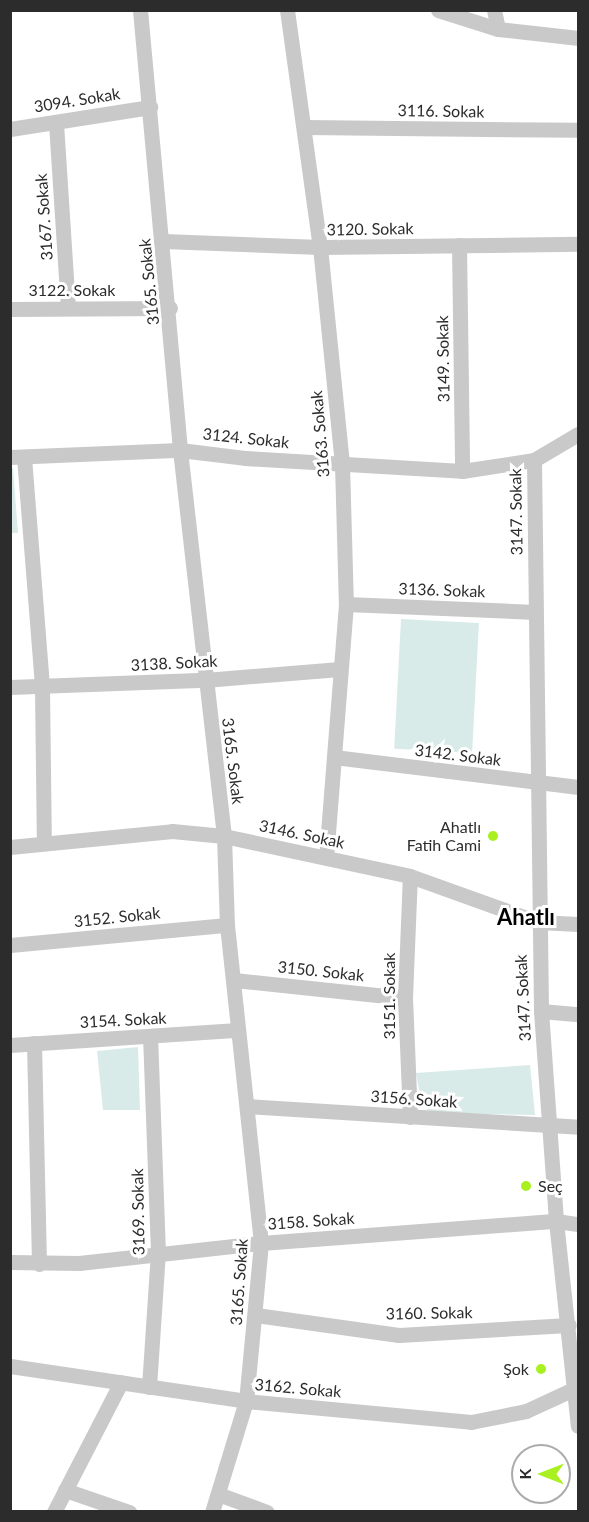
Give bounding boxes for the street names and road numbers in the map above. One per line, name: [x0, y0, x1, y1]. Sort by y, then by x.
street label: 3094. Sokak: [33, 84, 121, 116]
street label: 3116. Sokak: [397, 101, 485, 121]
street label: 3167. Sokak: [31, 173, 57, 261]
street label: 3120. Sokak: [326, 219, 414, 239]
street label: 3165. Sokak: [135, 238, 163, 326]
street label: 3122. Sokak: [29, 280, 115, 300]
street label: 3149. Sokak: [433, 315, 453, 403]
street label: 3163. Sokak: [307, 390, 333, 478]
street label: 3124. Sokak: [202, 424, 290, 452]
street label: 3147. Sokak: [506, 468, 526, 556]
street label: 3136. Sokak: [398, 579, 486, 601]
street label: 3138. Sokak: [130, 651, 218, 675]
street label: 3165. Sokak: [218, 717, 248, 805]
street label: 3142. Sokak: [414, 740, 502, 770]
street label: 3146. Sokak: [258, 816, 346, 852]
street label: 3152. Sokak: [73, 903, 161, 931]
street label: 3151. Sokak: [379, 953, 399, 1039]
street label: 3147. Sokak: [511, 954, 535, 1042]
street label: 3150. Sokak: [277, 957, 365, 985]
street label: 3154. Sokak: [79, 1008, 167, 1032]
street label: 3156. Sokak: [370, 1086, 458, 1112]
street label: 3169. Sokak: [128, 1168, 148, 1256]
street label: 3158. Sokak: [267, 1208, 355, 1234]
street label: 3165. Sokak: [226, 1238, 252, 1326]
street label: 3160. Sokak: [385, 1303, 473, 1323]
street label: 3162. Sokak: [254, 1375, 342, 1401]

